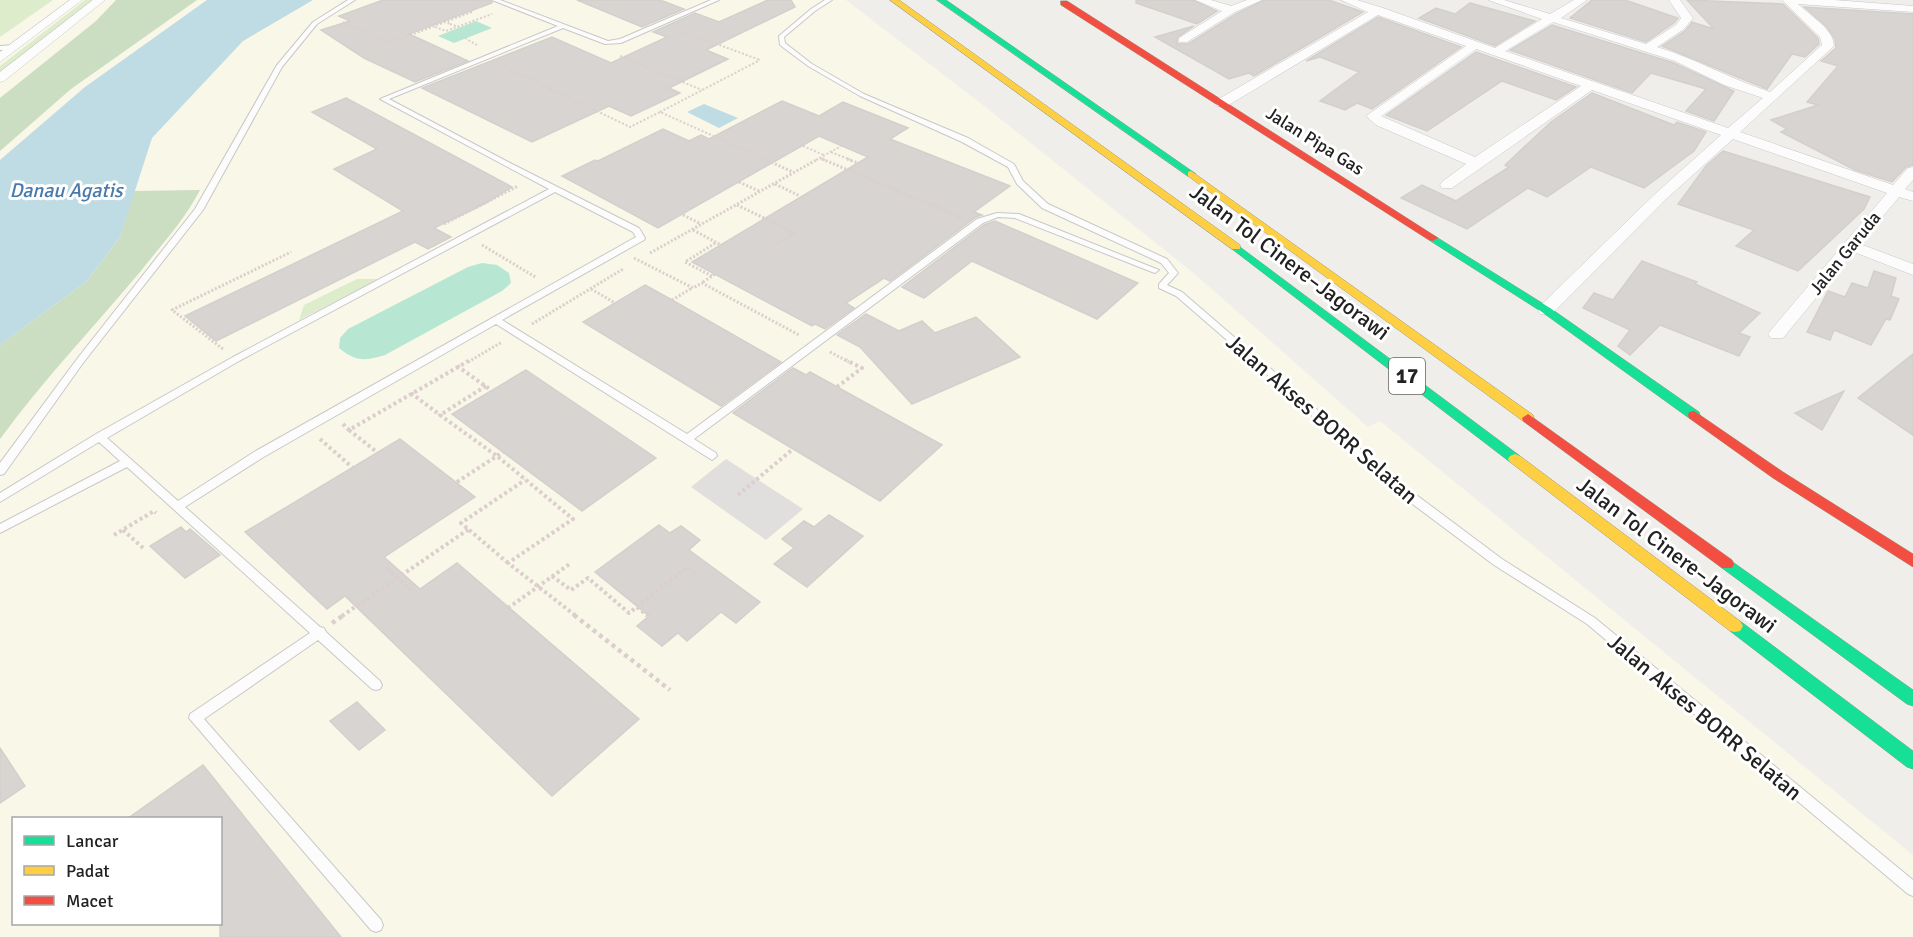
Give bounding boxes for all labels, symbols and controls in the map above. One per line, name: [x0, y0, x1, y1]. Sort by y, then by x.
street label: Jalan Pipa Gas: [1262, 102, 1368, 180]
water label: Danau Agatis: [9, 178, 125, 203]
street label: Jalan Tol Cinere–Jagorawi: [1185, 178, 1395, 346]
street label: Jalan Garuda: [1805, 207, 1885, 299]
street label: Jalan Akses BORR Selatan: [1221, 328, 1423, 510]
road number: 17: [1389, 358, 1425, 394]
street label: Jalan Tol Cinere–Jagorawi: [1572, 471, 1782, 639]
street label: Jalan Akses BORR Selatan: [1603, 628, 1807, 806]
legend: [12, 817, 222, 925]
text: Lancar: [66, 830, 119, 852]
text: Padat: [66, 860, 110, 882]
text: Macet: [66, 890, 113, 912]

